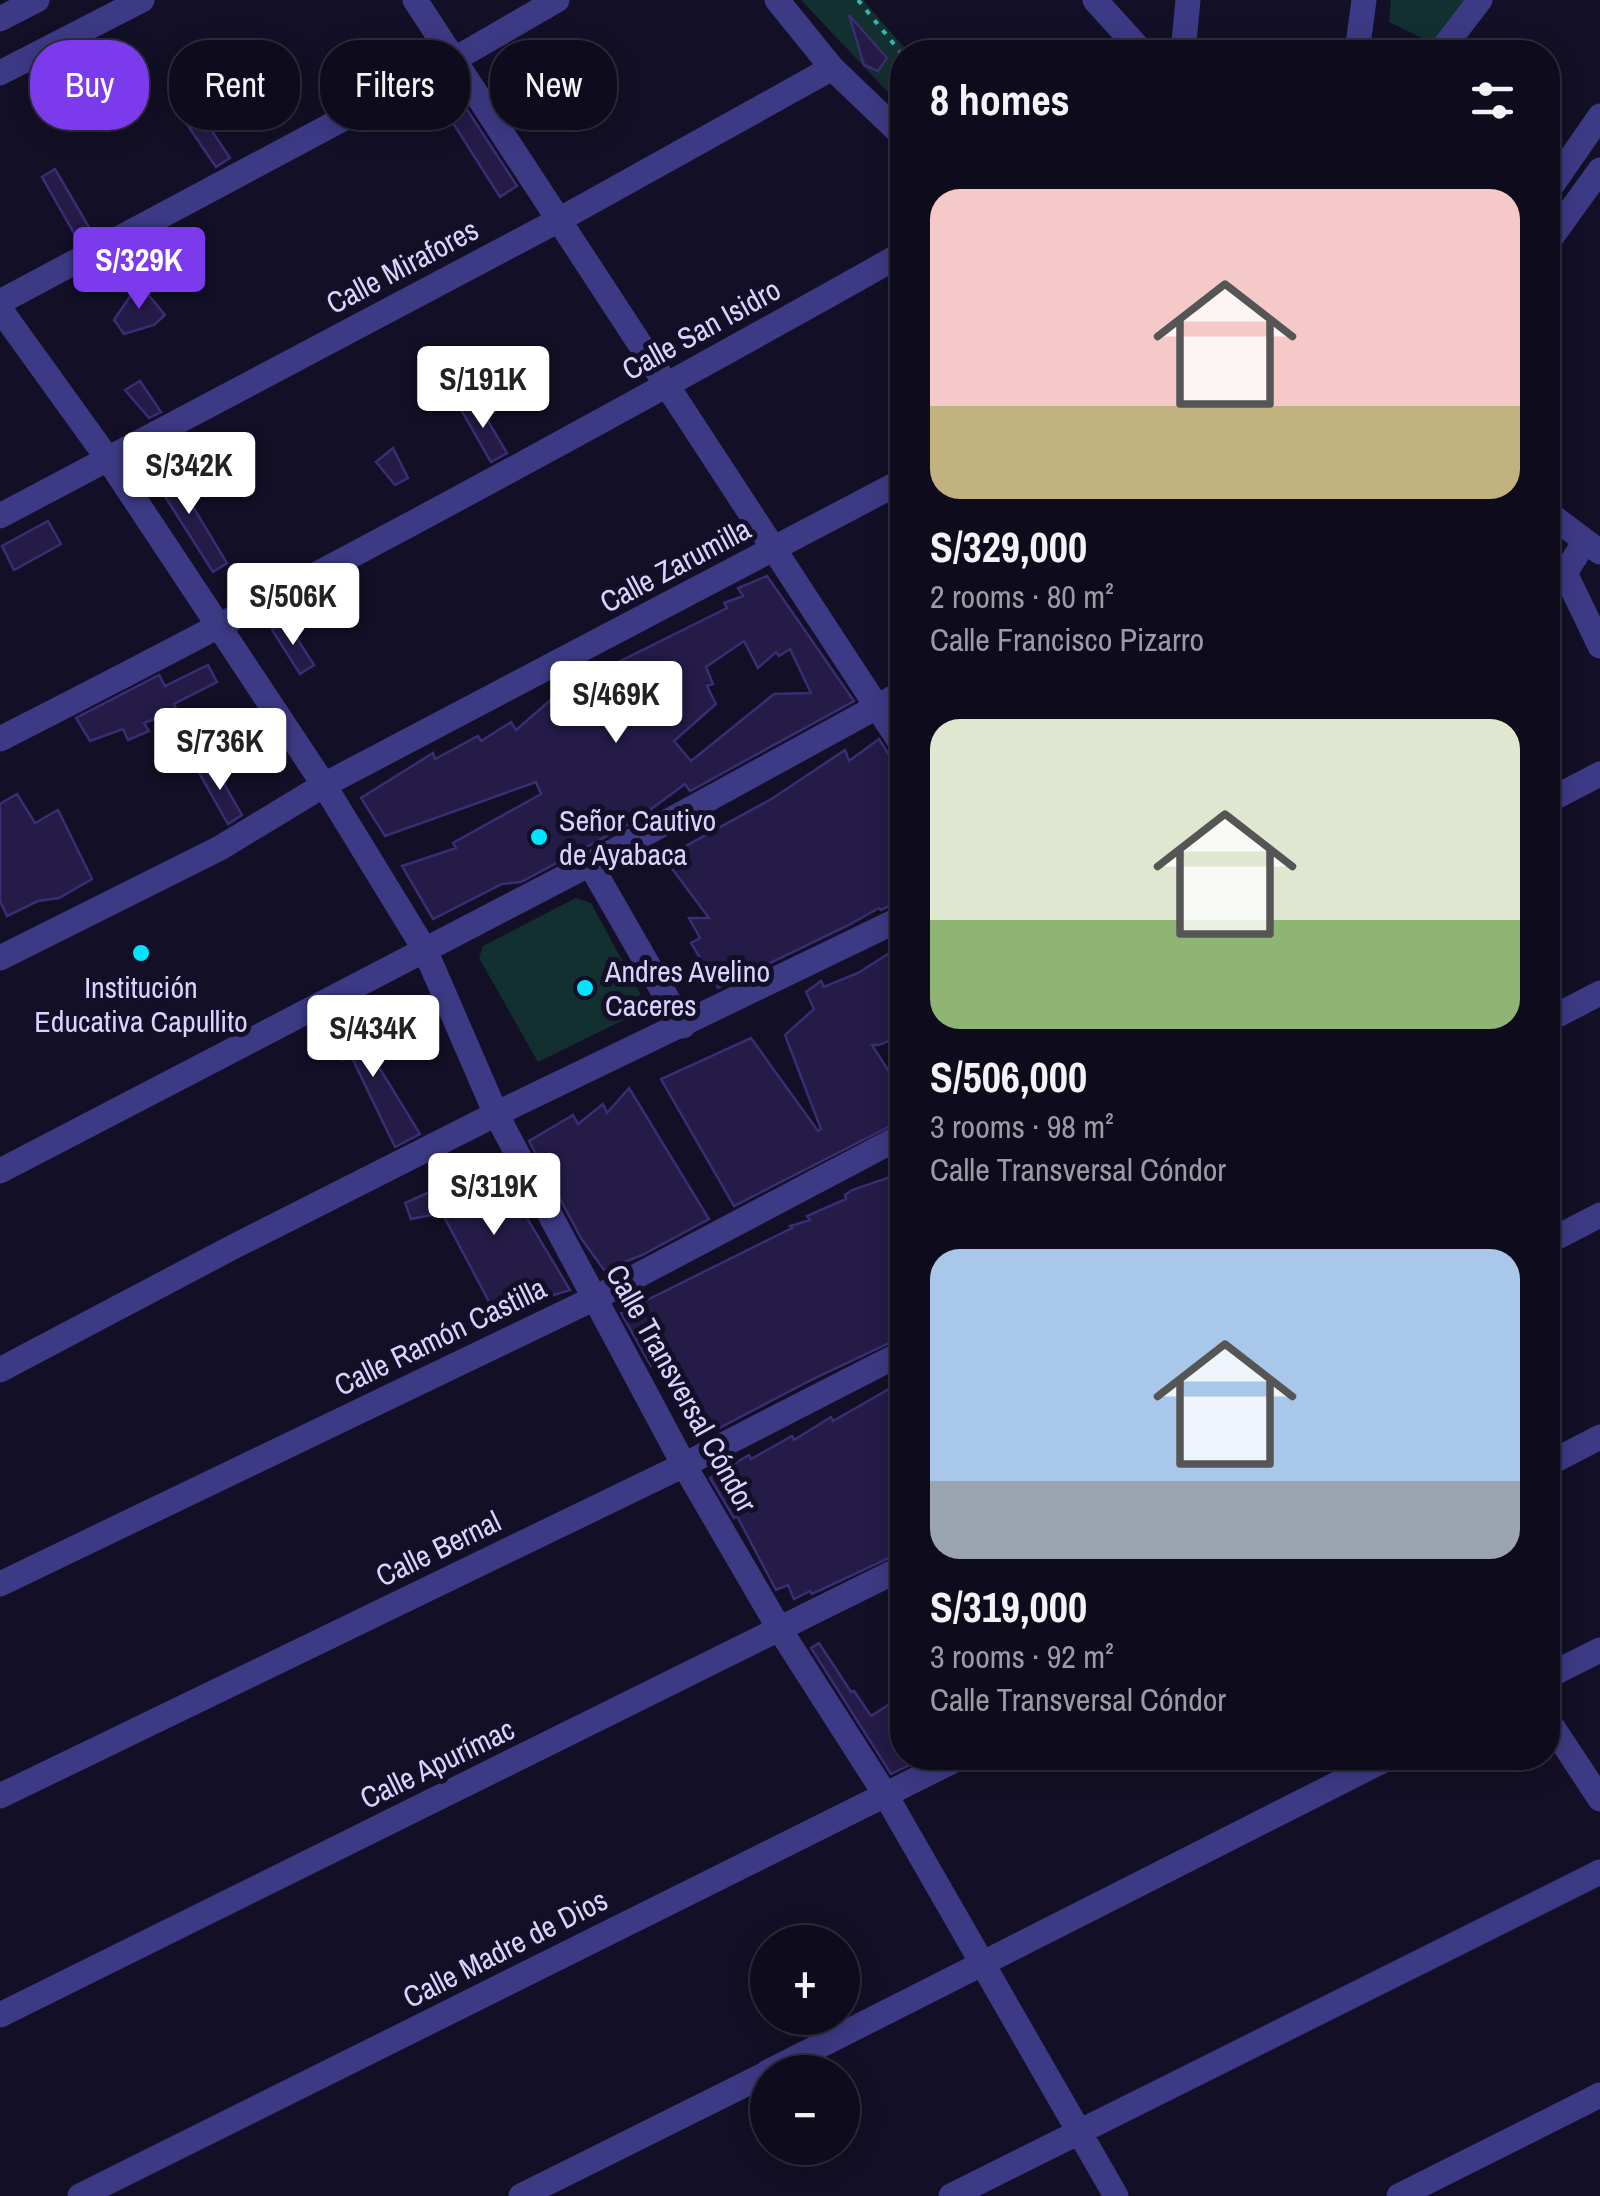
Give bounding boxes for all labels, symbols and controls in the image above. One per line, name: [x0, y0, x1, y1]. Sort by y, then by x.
chip: Buy: [30, 40, 149, 130]
chip: Rent: [169, 40, 300, 130]
chip: Filters: [320, 40, 470, 130]
chip: New: [490, 40, 617, 130]
text: 8 homes: [930, 72, 1070, 128]
icon: filters: [1465, 73, 1520, 128]
street label: Calle Mirafores: [319, 209, 485, 323]
pin: S/329K: [58, 227, 220, 312]
text: S/329K: [95, 238, 183, 281]
icon: home: [1135, 254, 1315, 434]
street label: Calle San Isidro: [615, 269, 787, 389]
pin: S/191K: [402, 346, 564, 431]
text: S/191K: [439, 357, 527, 400]
pin: S/342K: [108, 432, 270, 517]
text: S/342K: [145, 443, 233, 486]
street label: Calle Zarumilla: [593, 508, 758, 621]
text: S/329,000: [930, 519, 1087, 575]
pin: S/506K: [212, 563, 374, 648]
text: S/506K: [249, 574, 337, 617]
text: 2 rooms · 80 m²: [930, 575, 1114, 618]
text: Calle Francisco Pizarro: [930, 618, 1204, 661]
pin: S/469K: [535, 661, 697, 746]
text: S/469K: [572, 672, 660, 715]
pin: S/736K: [139, 708, 301, 793]
text: S/736K: [176, 719, 264, 762]
icon: home: [1135, 784, 1315, 964]
place label: Señor Cautivo de Ayabaca: [559, 800, 716, 874]
marker: Señor Cautivo de Ayabaca: [528, 826, 550, 848]
marker: Institución Educativa Capullito: [130, 942, 152, 964]
place label: Andres Avelino Caceres: [604, 951, 770, 1025]
place label: Institución Educativa Capullito: [34, 967, 248, 1041]
marker: Andres Avelino Caceres: [574, 977, 596, 999]
pin: S/434K: [292, 995, 454, 1080]
text: S/434K: [329, 1006, 417, 1049]
text: S/506,000: [930, 1049, 1087, 1105]
text: 3 rooms · 98 m²: [930, 1105, 1114, 1148]
text: Calle Transversal Cóndor: [930, 1148, 1226, 1191]
pin: S/319K: [413, 1153, 575, 1238]
text: S/319K: [450, 1164, 538, 1207]
street label: Calle Transversal Cóndor: [597, 1257, 767, 1520]
street label: Calle Ramón Castilla: [327, 1267, 553, 1405]
icon: home: [1135, 1314, 1315, 1494]
street label: Calle Bernal: [369, 1501, 507, 1595]
text: S/319,000: [930, 1579, 1087, 1635]
text: 3 rooms · 92 m²: [930, 1635, 1114, 1678]
text: Calle Transversal Cóndor: [930, 1678, 1226, 1721]
street label: Calle Apurímac: [353, 1708, 521, 1818]
street label: Calle Madre de Dios: [396, 1879, 614, 2017]
map controls: [750, 1925, 860, 2165]
button: +: [750, 1925, 860, 2035]
button: −: [750, 2055, 860, 2165]

